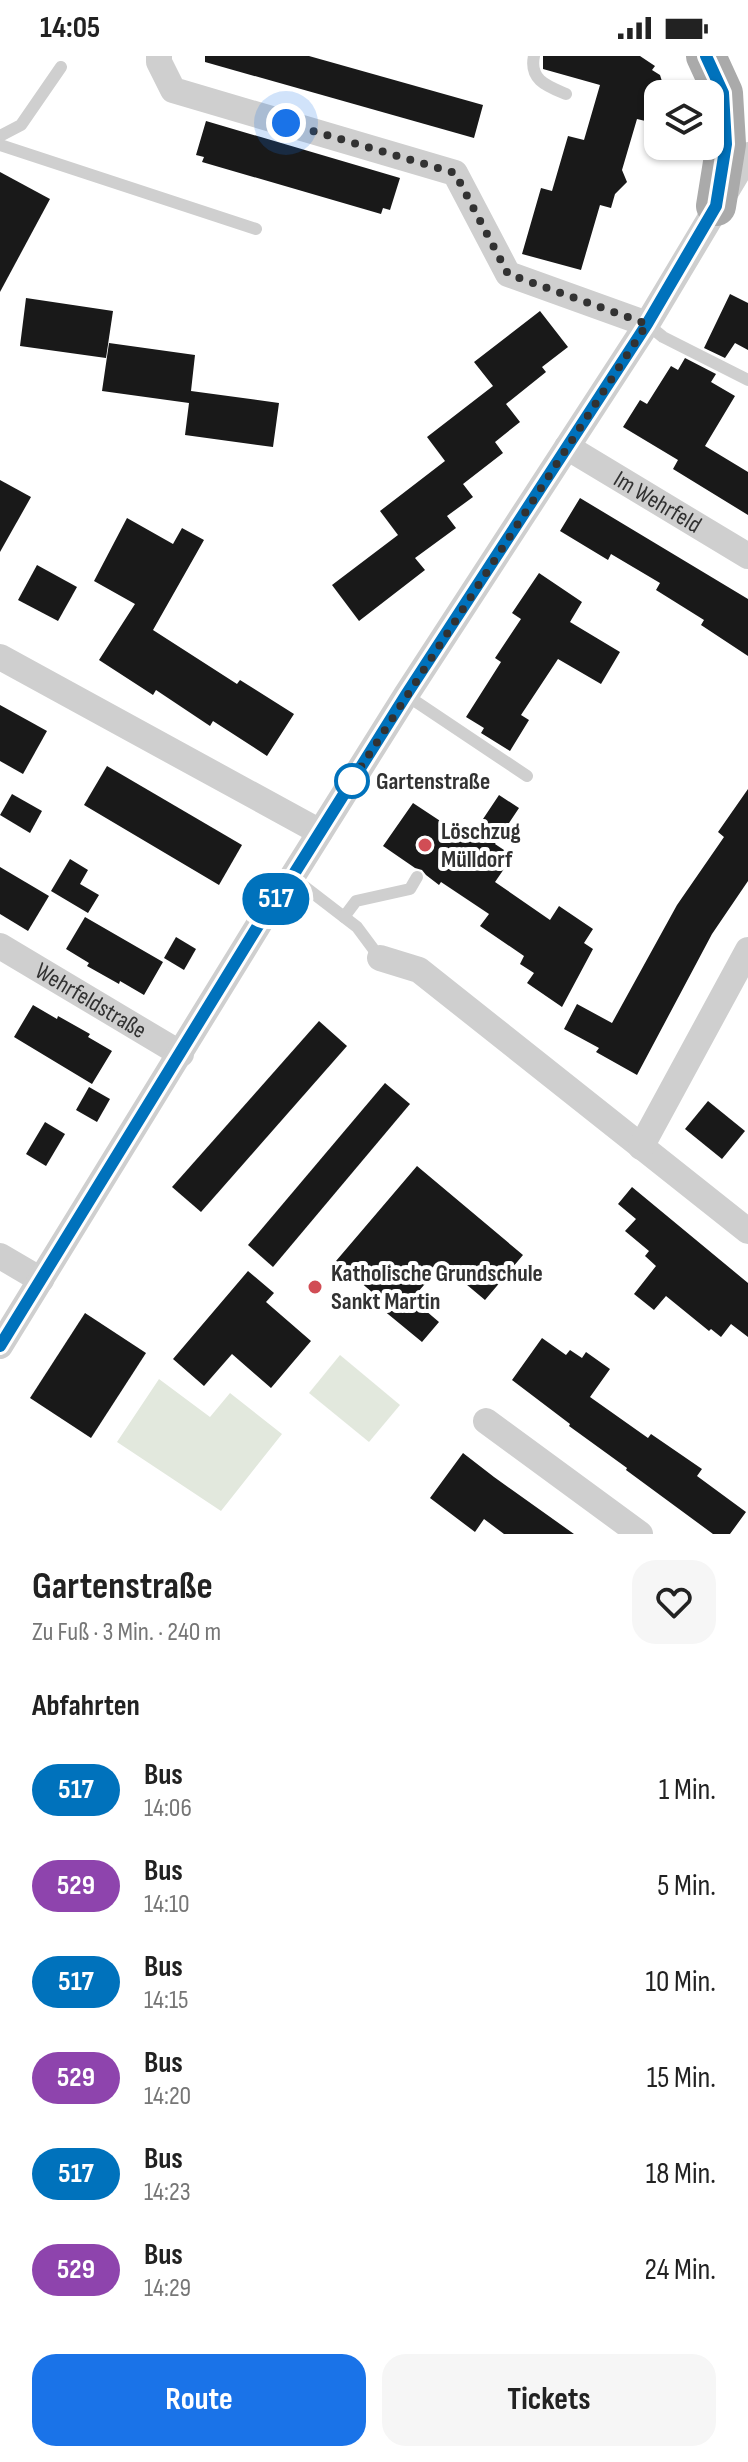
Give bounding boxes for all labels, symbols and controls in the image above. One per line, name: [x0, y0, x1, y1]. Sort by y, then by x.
text: 14:05: [40, 10, 100, 46]
map controls: [644, 80, 724, 160]
button: layers: [644, 80, 724, 160]
your location: [266, 103, 306, 143]
street label: Im Wehrfeld: [609, 464, 707, 539]
marker: Gartenstraße: [335, 764, 369, 798]
place label: Gartenstraße: [376, 767, 490, 796]
place label: Löschzug Mülldorf: [441, 817, 521, 874]
marker: Löschzug Mülldorf: [416, 836, 434, 854]
line badge: 517: [230, 873, 322, 925]
text: 517: [258, 882, 294, 915]
street label: Wehrfeldstraße: [30, 956, 152, 1045]
place label: Katholische Grundschule Sankt Martin: [331, 1259, 543, 1316]
marker: Katholische Grundschule Sankt Martin: [306, 1278, 324, 1296]
button: heart: [632, 1560, 716, 1644]
text: Gartenstraße: [32, 1564, 213, 1609]
text: Zu Fuß · 3 Min. · 240 m: [32, 1617, 221, 1648]
text: Abfahrten: [32, 1688, 140, 1724]
text: Bus: [144, 1757, 183, 1793]
text: 1 Min.: [659, 1772, 716, 1808]
text: 517: [58, 1773, 94, 1806]
text: 14:06: [144, 1793, 192, 1824]
text: Bus: [144, 1853, 183, 1889]
text: 5 Min.: [657, 1868, 716, 1904]
text: 529: [57, 1869, 95, 1902]
text: 14:10: [144, 1889, 190, 1920]
text: Bus: [144, 1949, 183, 1985]
text: 10 Min.: [645, 1964, 716, 2000]
text: 517: [58, 1965, 94, 1998]
text: 14:15: [144, 1985, 188, 2016]
text: Bus: [144, 2045, 183, 2081]
text: 15 Min.: [647, 2060, 716, 2096]
text: 529: [57, 2061, 95, 2094]
text: 14:20: [144, 2081, 191, 2112]
text: Bus: [144, 2141, 183, 2177]
text: 18 Min.: [646, 2156, 716, 2192]
text: 517: [58, 2157, 94, 2190]
text: 14:23: [144, 2177, 191, 2208]
text: Bus: [144, 2237, 183, 2273]
text: 24 Min.: [645, 2252, 716, 2288]
text: 529: [57, 2253, 95, 2286]
text: 14:29: [144, 2273, 191, 2304]
button: Route: [32, 2354, 366, 2446]
button: Tickets: [382, 2354, 716, 2446]

